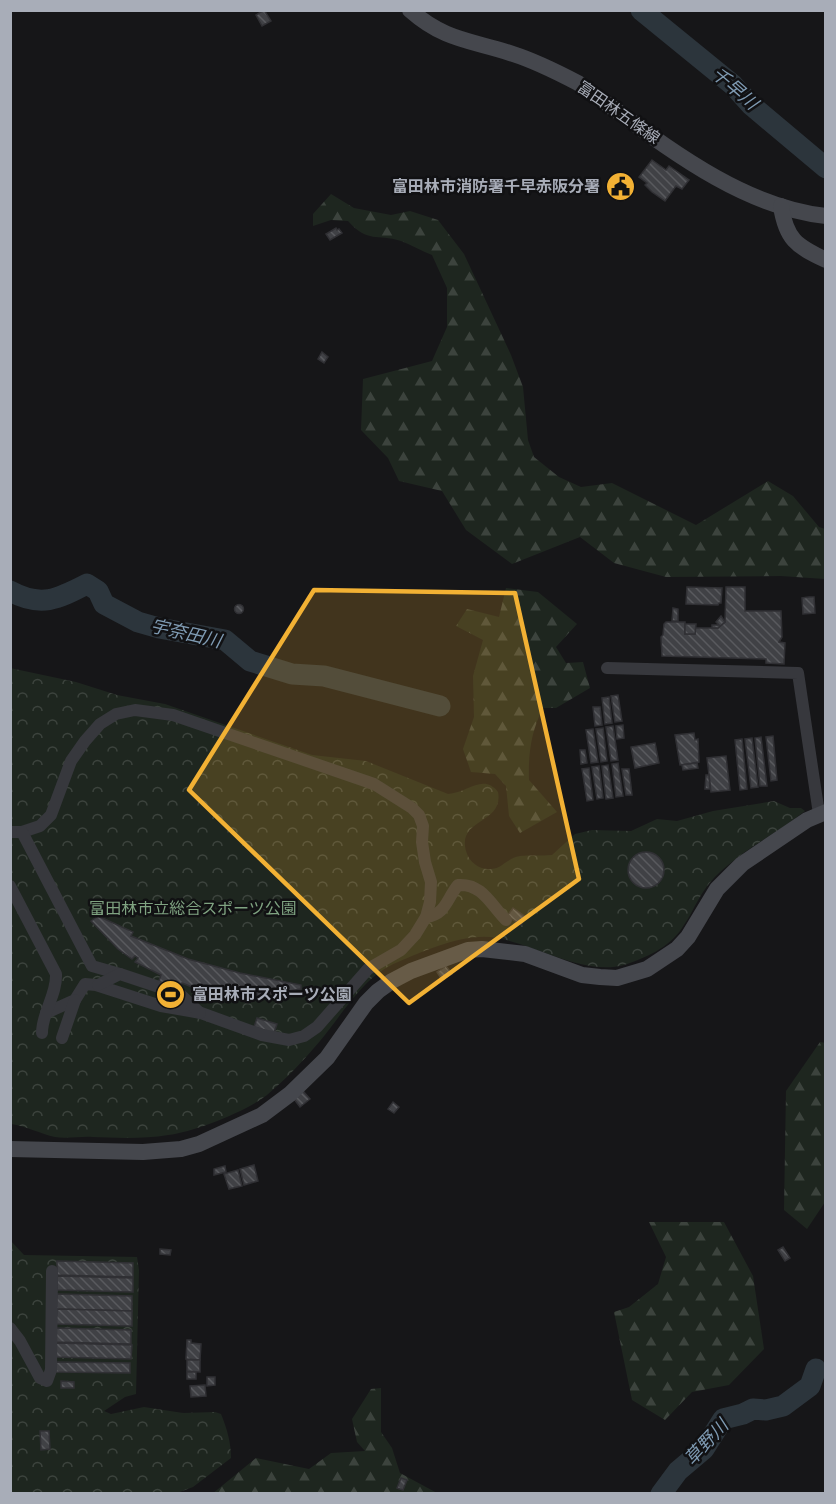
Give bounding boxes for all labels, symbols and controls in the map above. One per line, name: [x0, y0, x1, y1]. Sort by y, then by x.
water label: 千早川: [708, 62, 764, 115]
street label: 富田林五條線: [574, 76, 664, 148]
public building icon: 富田林市消防署千早赤阪分署: [605, 170, 637, 202]
place label: 富田林市消防署千早赤阪分署: [392, 176, 600, 196]
water label: 宇奈田川: [149, 615, 225, 652]
park label: 富田林市立総合スポーツ公園: [89, 898, 297, 918]
sports icon: 富田林市スポーツ公園: [155, 978, 187, 1010]
place label: 富田林市スポーツ公園: [192, 984, 352, 1004]
water label: 草野川: [680, 1414, 733, 1469]

